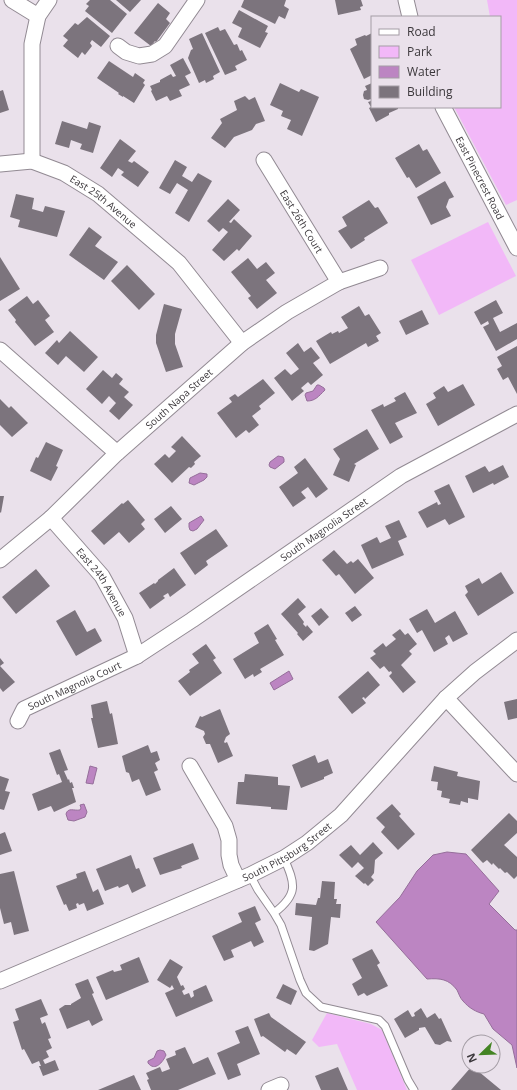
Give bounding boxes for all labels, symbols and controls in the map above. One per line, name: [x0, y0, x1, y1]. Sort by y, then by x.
legend: [371, 16, 501, 108]
text: Road: [407, 23, 436, 40]
text: Park: [407, 43, 433, 60]
text: Water: [407, 63, 441, 80]
text: Building: [407, 83, 453, 100]
street label: East Pinecrest Road: [453, 134, 508, 222]
street label: East 25th Avenue: [67, 171, 140, 231]
street label: East 26th Court: [277, 187, 327, 256]
street label: South Napa Street: [142, 365, 216, 432]
street label: South Magnolia Street: [277, 494, 371, 564]
street label: East 24th Avenue: [73, 545, 130, 619]
street label: South Magnolia Court: [25, 657, 124, 713]
street label: South Pittsburg Street: [240, 819, 334, 885]
north arrow: [461, 1034, 501, 1074]
text: N: [463, 1051, 480, 1065]

